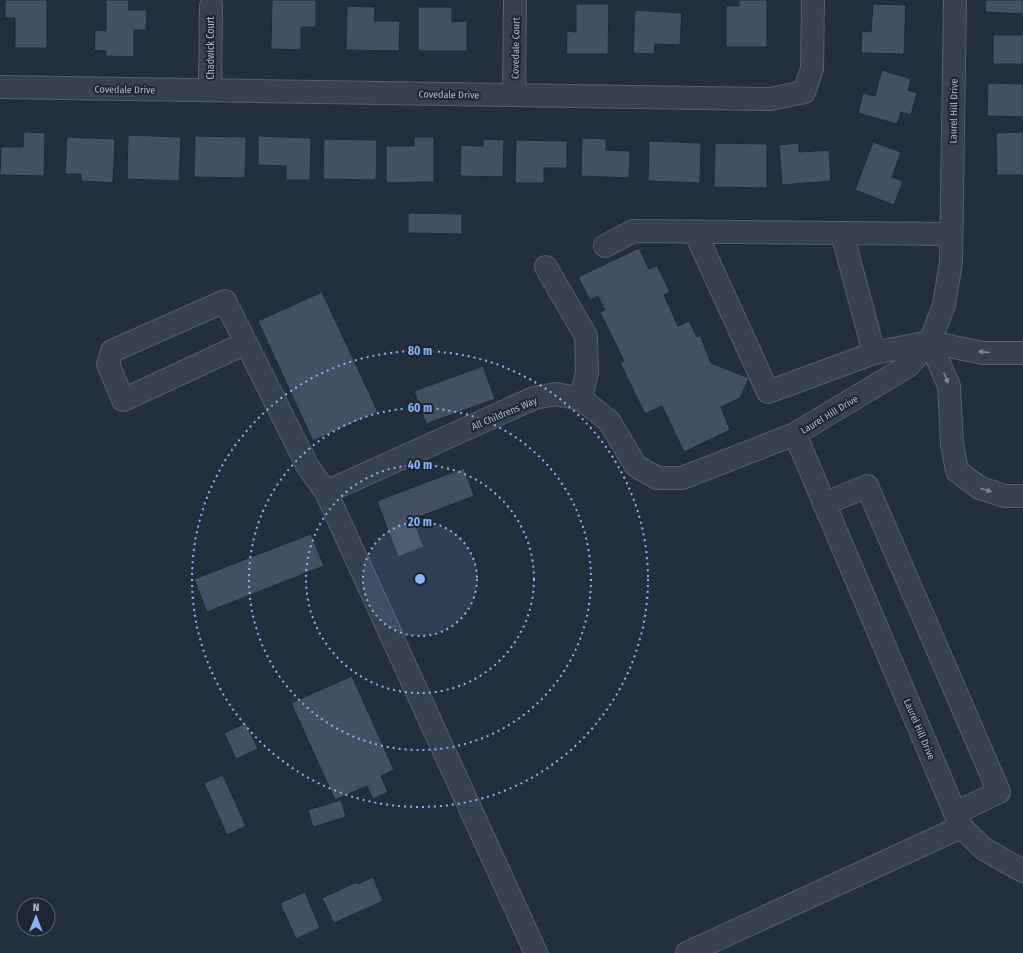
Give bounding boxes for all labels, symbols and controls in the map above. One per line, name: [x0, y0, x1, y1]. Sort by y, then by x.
street label: Chadwick Court: [205, 16, 217, 80]
street label: Covedale Court: [509, 16, 523, 79]
street label: Laurel Hill Drive: [947, 78, 961, 144]
street label: Covedale Drive: [95, 83, 155, 97]
street label: Covedale Drive: [419, 88, 479, 102]
text: 80 m: [408, 344, 432, 358]
one-way arrow: [978, 349, 990, 356]
one-way arrow: [943, 372, 949, 384]
street label: Laurel Hill Drive: [799, 393, 861, 437]
street label: All Childrens Way: [470, 395, 539, 433]
text: 60 m: [408, 401, 432, 415]
text: 40 m: [408, 458, 432, 472]
one-way arrow: [981, 487, 993, 493]
text: 20 m: [407, 515, 432, 529]
centre of rings: [413, 572, 427, 586]
street label: Laurel Hill Drive: [901, 697, 937, 762]
north arrow: [16, 897, 56, 937]
text: N: [33, 901, 40, 914]

